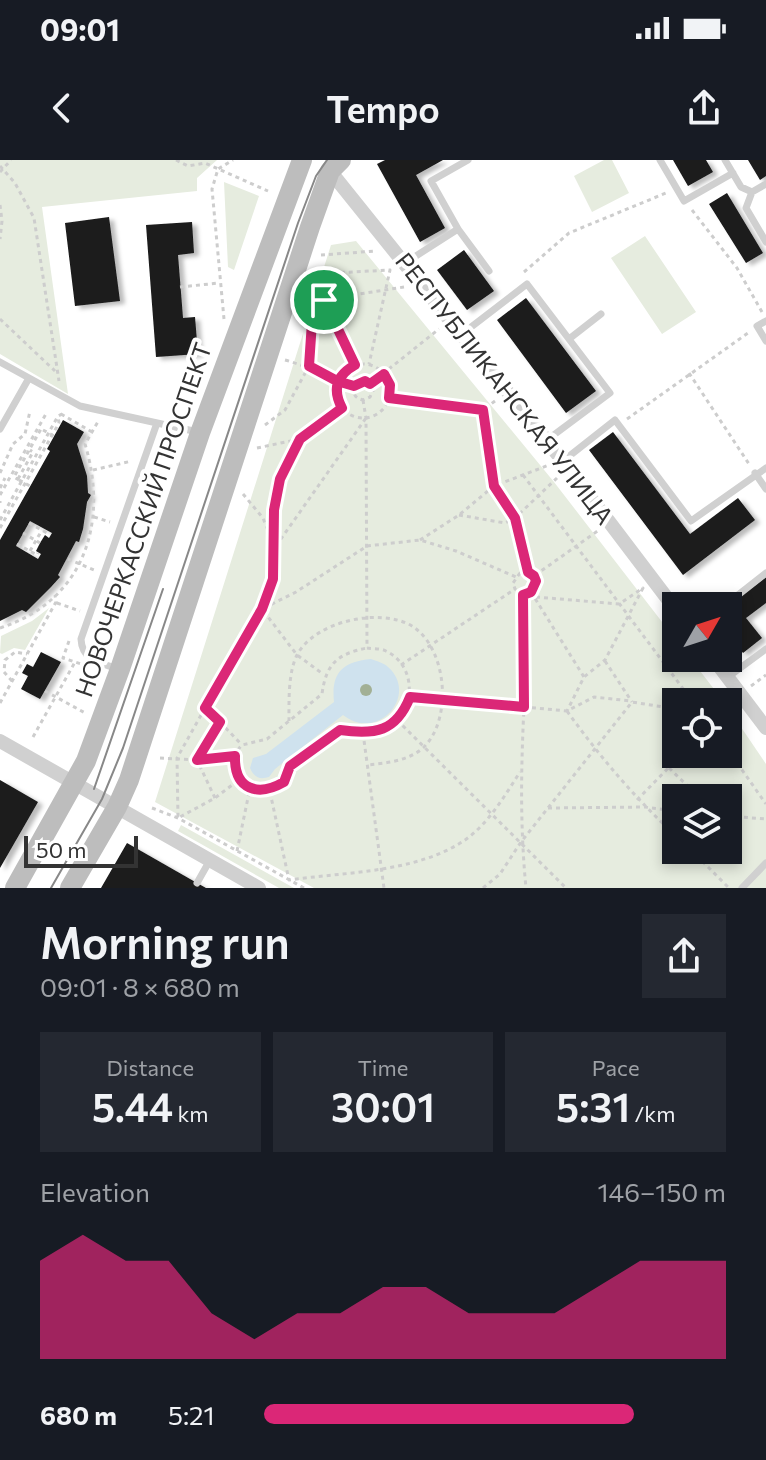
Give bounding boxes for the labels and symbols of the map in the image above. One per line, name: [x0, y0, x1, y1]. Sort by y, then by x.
street label: РЕСПУБЛИКАНСКАЯ УЛИЦА: [390, 247, 620, 530]
pin: [290, 266, 358, 334]
street label: НОВОЧЕРКАССКИЙ ПРОСПЕКТ: [68, 339, 217, 700]
north arrow: [662, 592, 742, 672]
scale bar: [24, 832, 138, 868]

